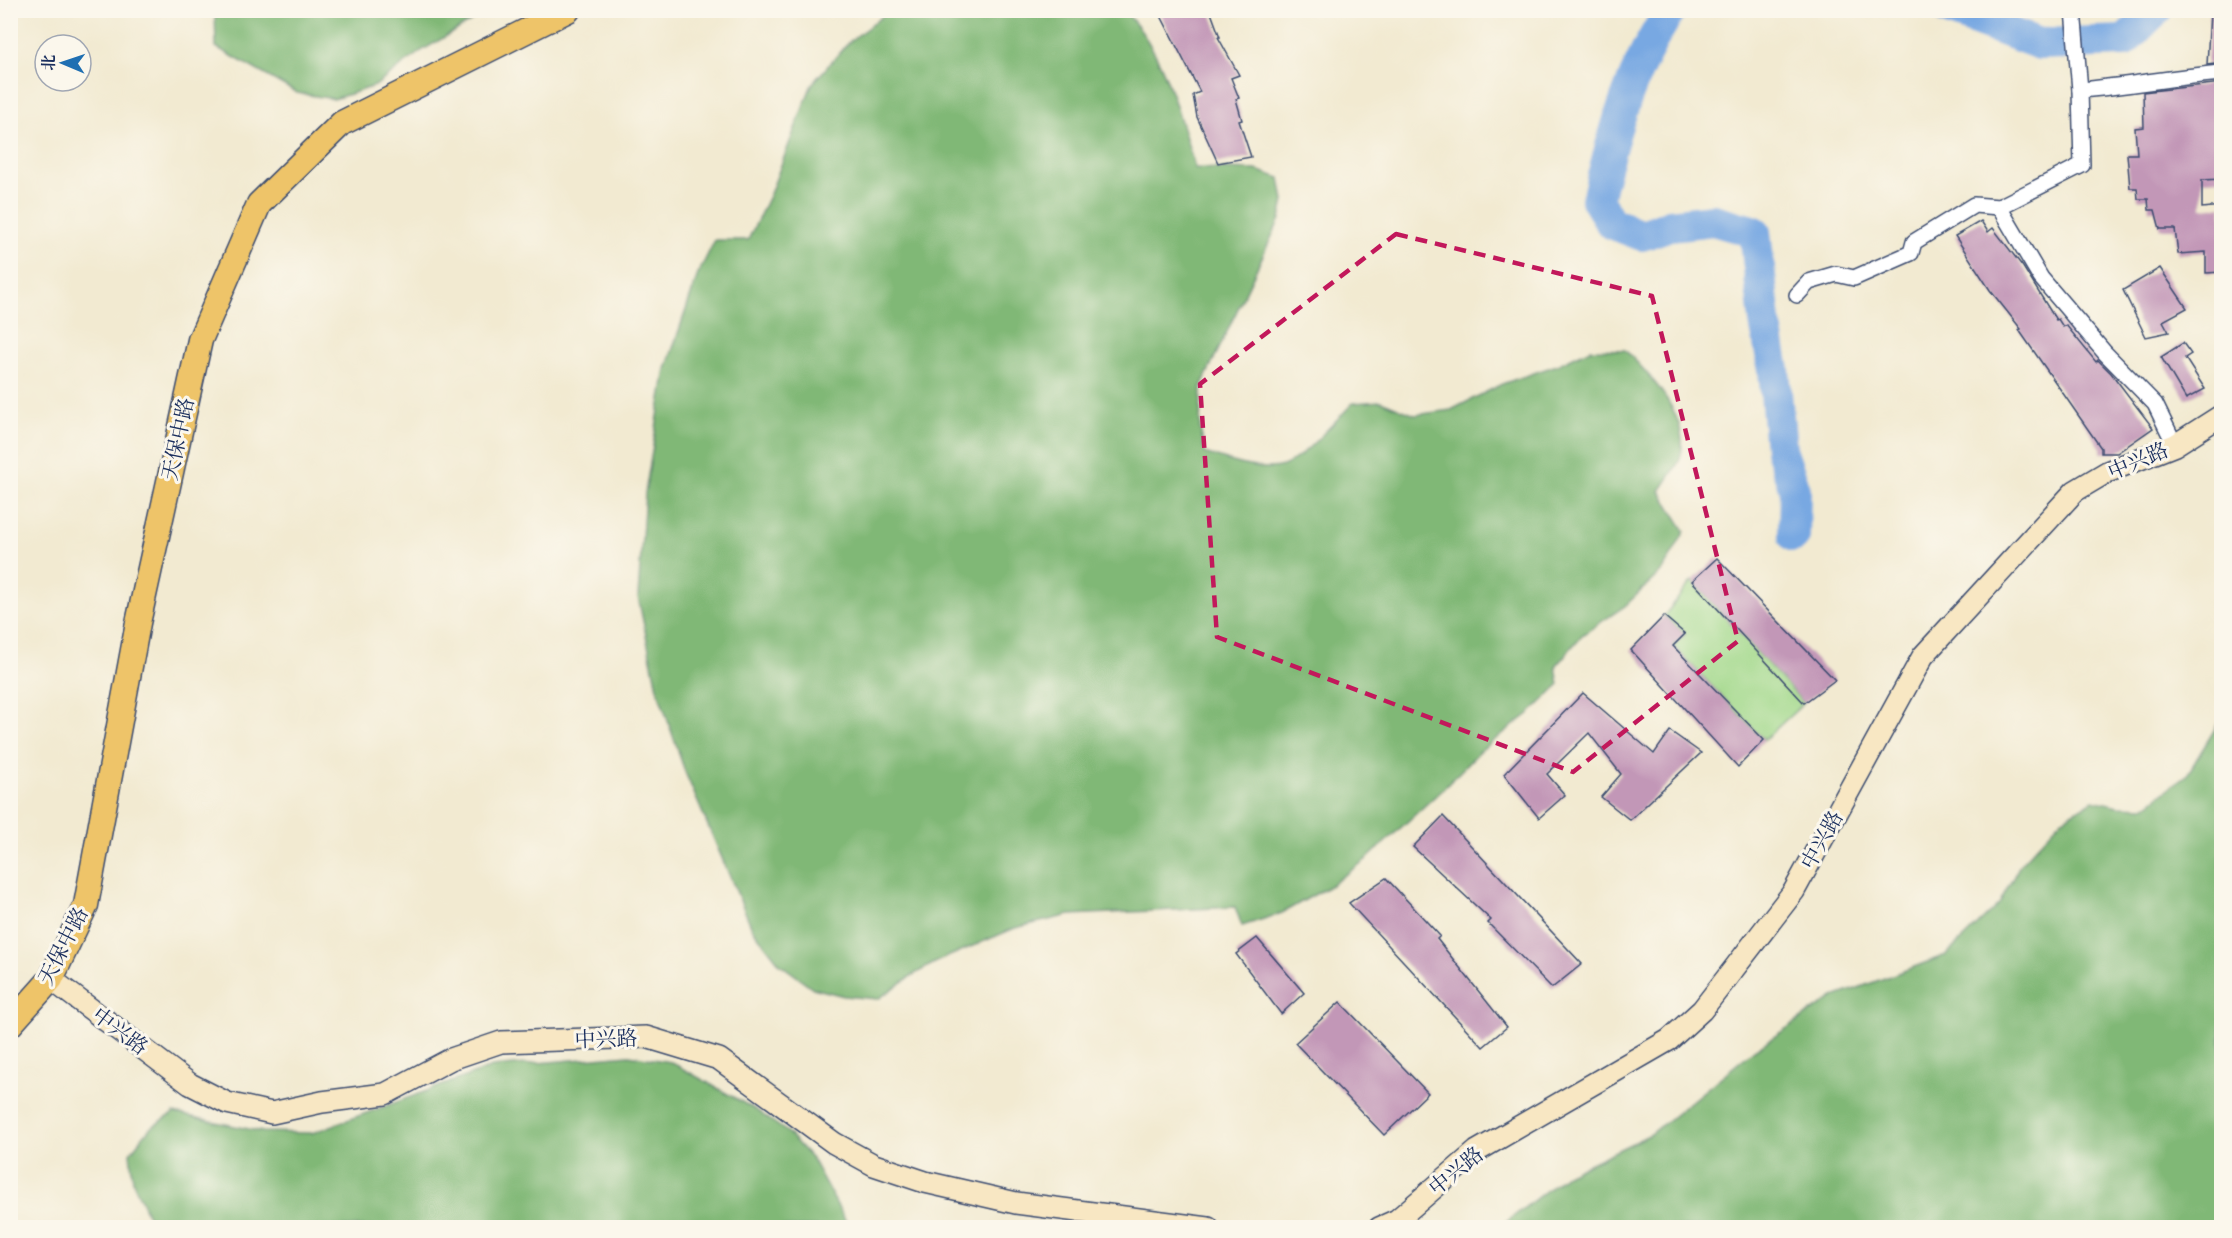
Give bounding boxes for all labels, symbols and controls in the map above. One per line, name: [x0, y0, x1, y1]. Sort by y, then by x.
north arrow: [33, 33, 93, 93]
text: 北: [39, 54, 61, 71]
street label: 天保中路: [157, 395, 202, 483]
street label: 中兴路: [2104, 437, 2173, 488]
street label: 中兴路: [1795, 806, 1851, 875]
street label: 天保中路: [32, 903, 96, 991]
street label: 中兴路: [85, 1002, 153, 1063]
street label: 中兴路: [574, 1025, 638, 1056]
street label: 中兴路: [1423, 1141, 1491, 1203]

